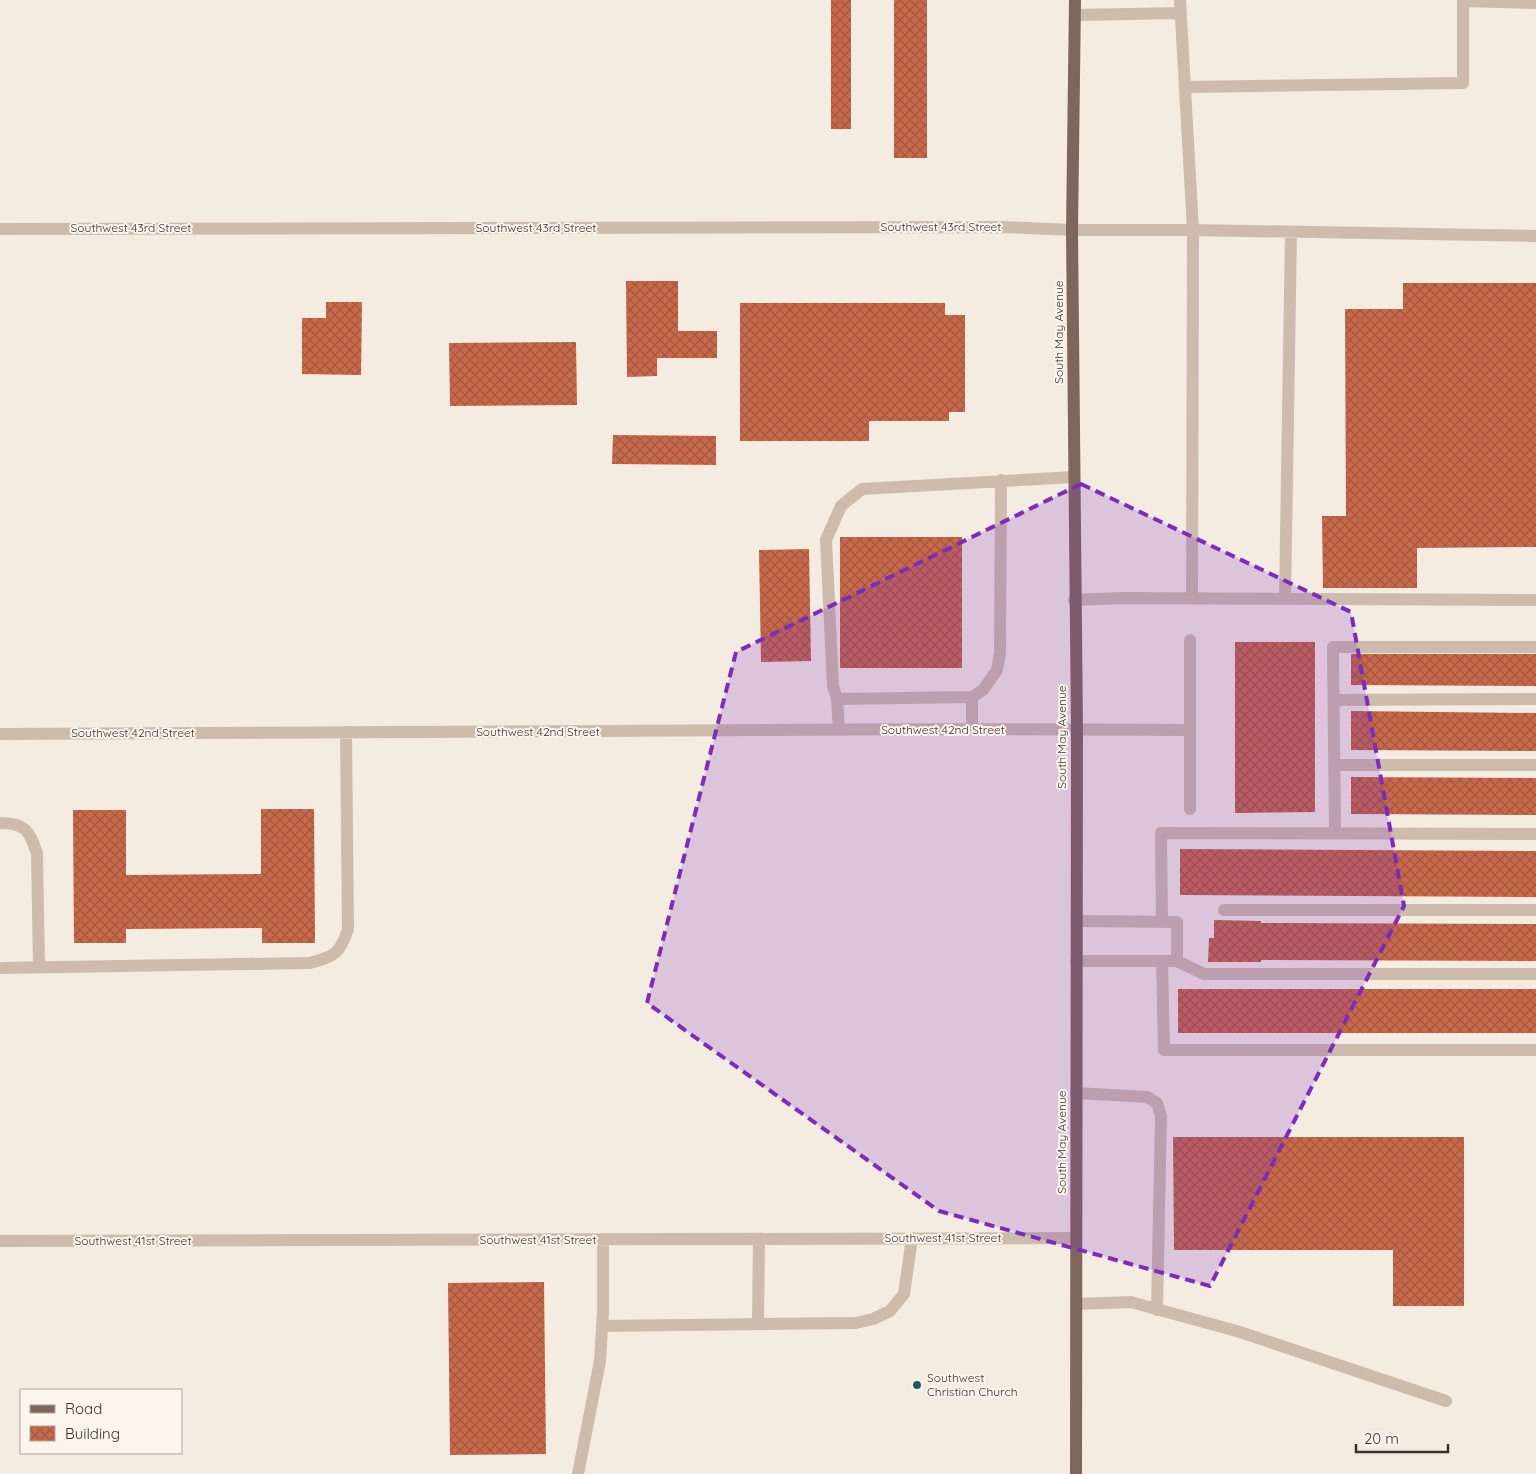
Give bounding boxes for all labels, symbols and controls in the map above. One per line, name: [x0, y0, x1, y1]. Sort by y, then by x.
street label: Southwest 43rd Street: [881, 219, 1001, 234]
street label: Southwest 43rd Street: [71, 220, 191, 235]
street label: Southwest 43rd Street: [476, 220, 596, 235]
street label: South May Avenue: [1051, 280, 1066, 384]
street label: South May Avenue: [1054, 685, 1069, 789]
street label: Southwest 42nd Street: [881, 722, 1005, 737]
street label: Southwest 42nd Street: [476, 724, 600, 739]
street label: Southwest 42nd Street: [71, 725, 195, 740]
street label: South May Avenue: [1054, 1090, 1069, 1194]
street label: Southwest 41st Street: [885, 1230, 1001, 1245]
street label: Southwest 41st Street: [480, 1232, 596, 1247]
street label: Southwest 41st Street: [75, 1233, 191, 1248]
place label: Southwest Christian Church: [927, 1370, 1017, 1399]
marker: Southwest Christian Church: [911, 1379, 923, 1391]
legend: [20, 1389, 182, 1454]
text: Road: [65, 1399, 102, 1418]
scale bar: [1356, 1422, 1448, 1454]
text: Building: [65, 1424, 120, 1443]
text: 20 m: [1364, 1429, 1399, 1448]

